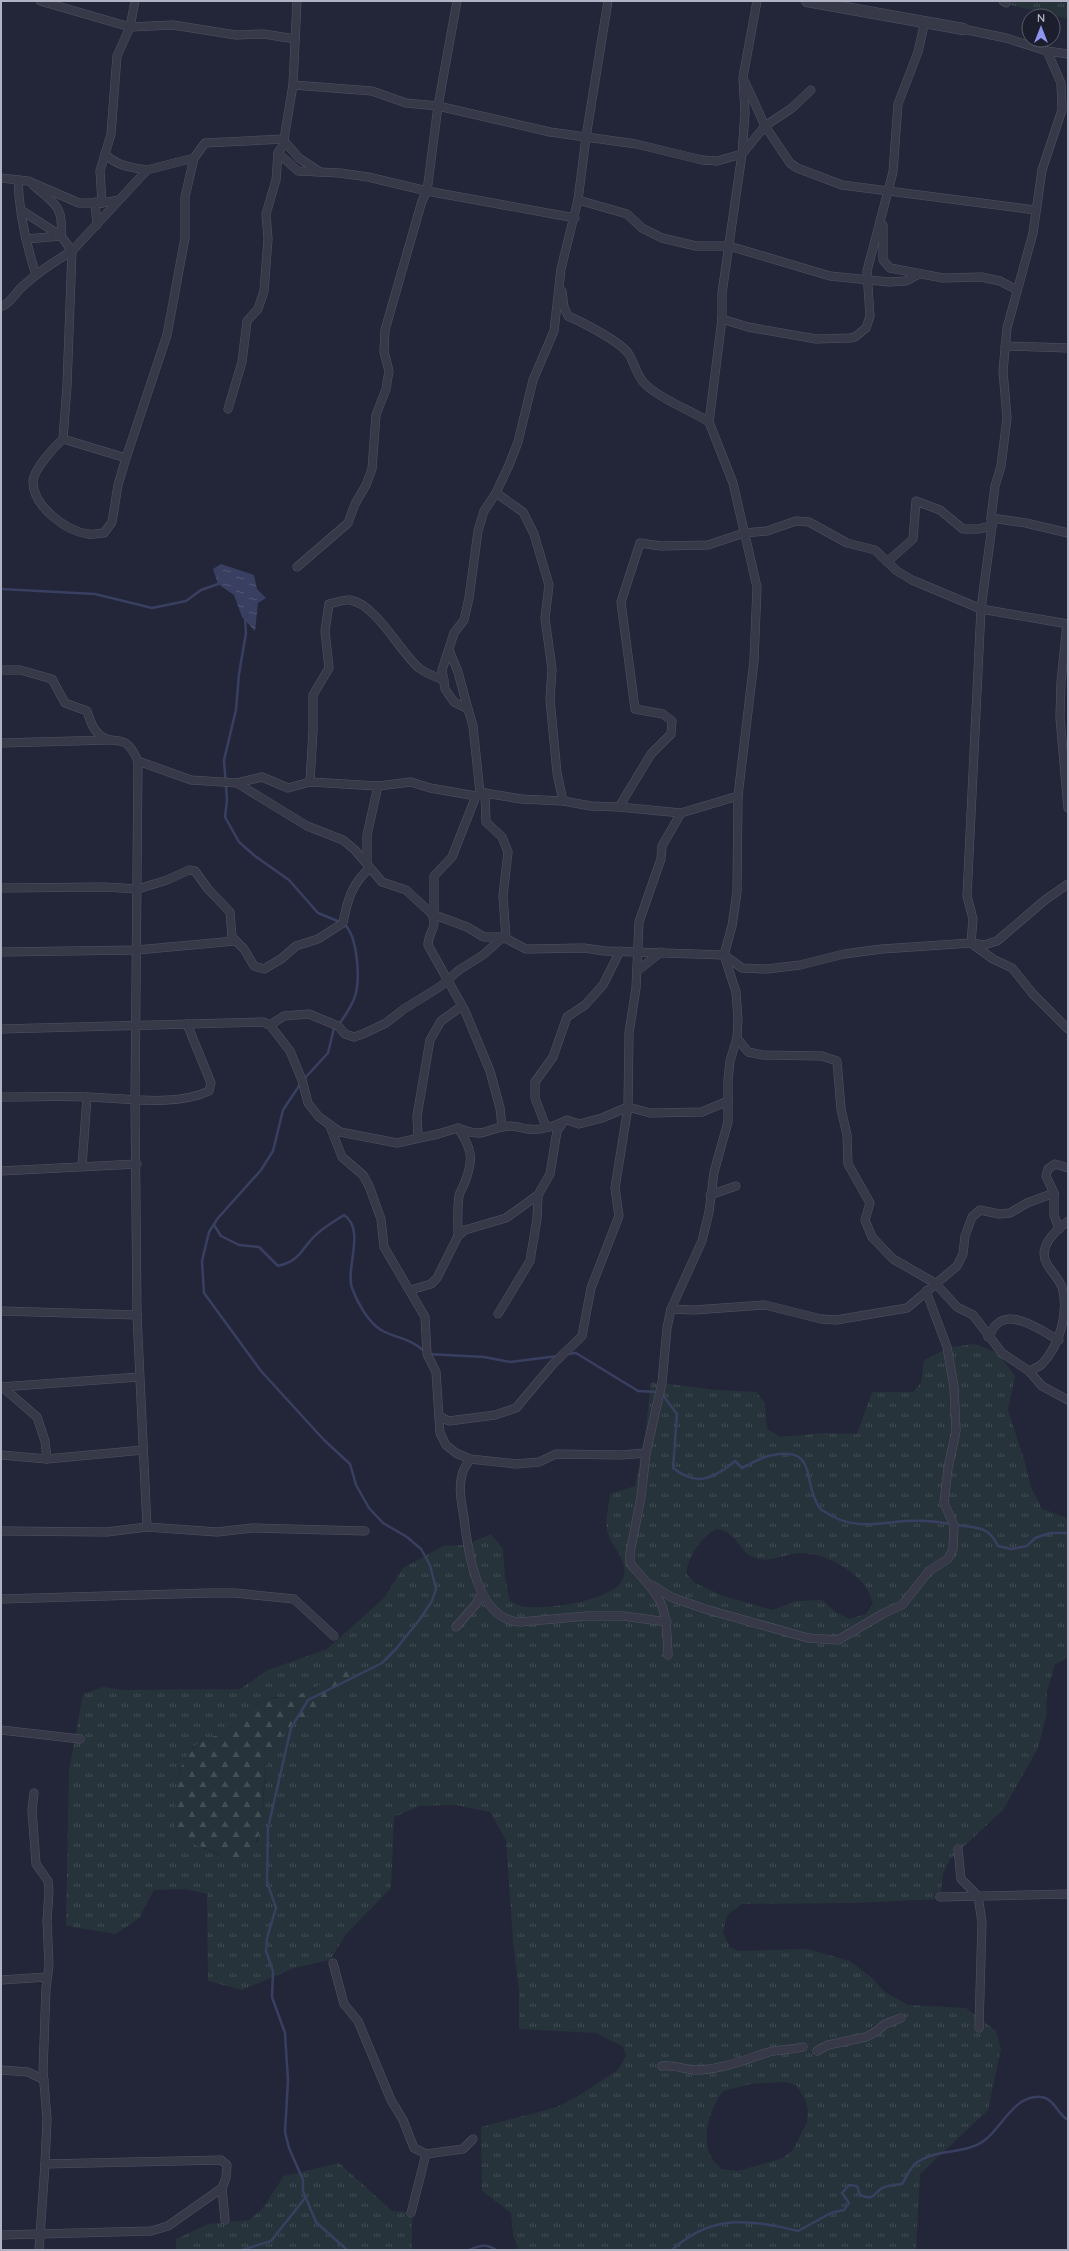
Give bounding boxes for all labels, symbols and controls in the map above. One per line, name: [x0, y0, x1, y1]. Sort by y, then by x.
north arrow: [1021, 8, 1061, 48]
text: N: [1037, 11, 1045, 25]

